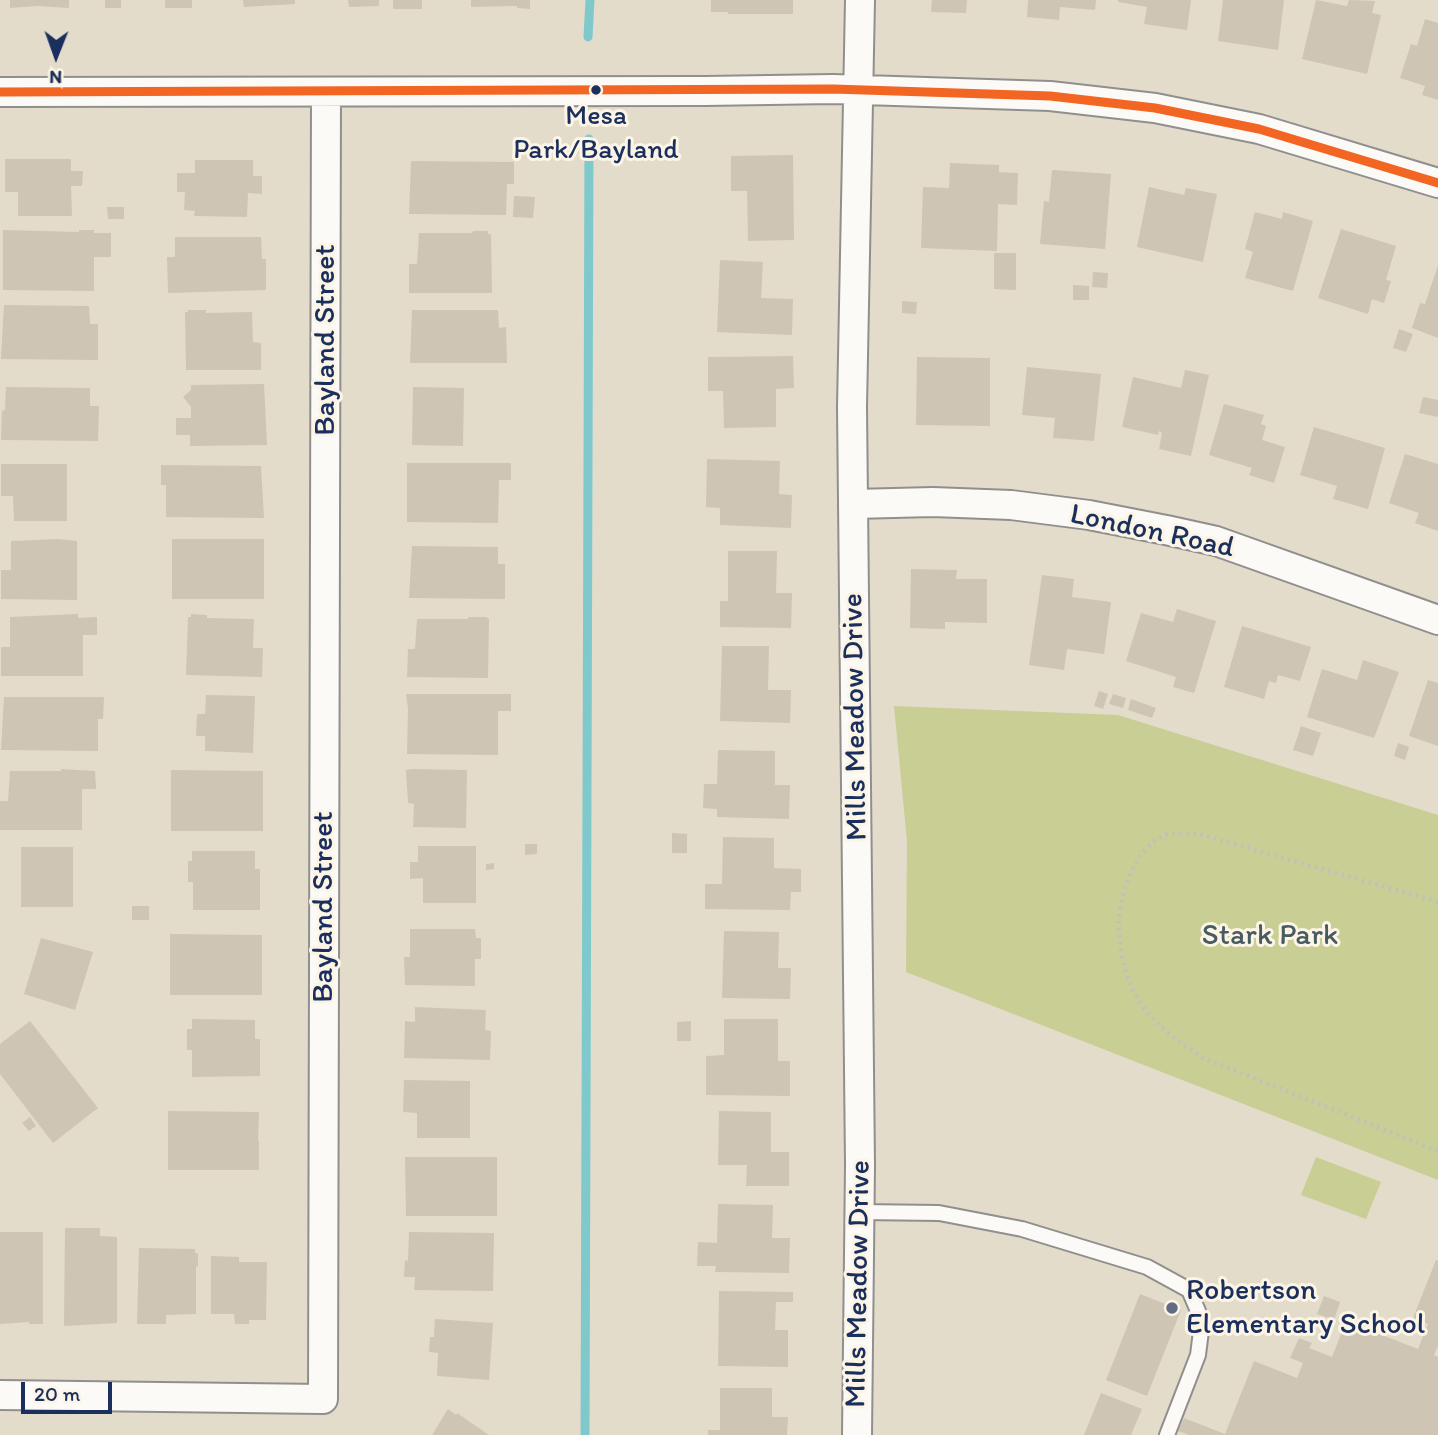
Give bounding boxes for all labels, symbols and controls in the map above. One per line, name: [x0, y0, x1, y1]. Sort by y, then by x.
north arrow: [21, 21, 91, 91]
text: N: [49, 66, 62, 89]
marker: Mesa Park/Bayland: [589, 83, 603, 97]
place label: Mesa Park/Bayland: [513, 100, 679, 166]
street label: Bayland Street: [308, 244, 344, 436]
street label: London Road: [1067, 497, 1237, 567]
street label: Mills Meadow Drive: [836, 593, 876, 841]
street label: Bayland Street: [306, 811, 342, 1003]
park label: Stark Park: [1202, 918, 1338, 954]
street label: Mills Meadow Drive: [839, 1160, 879, 1408]
place label: Robertson Elementary School: [1186, 1273, 1425, 1344]
marker: Robertson Elementary School: [1164, 1300, 1180, 1316]
scale bar: [24, 1368, 116, 1412]
text: 20 m: [34, 1381, 80, 1406]

